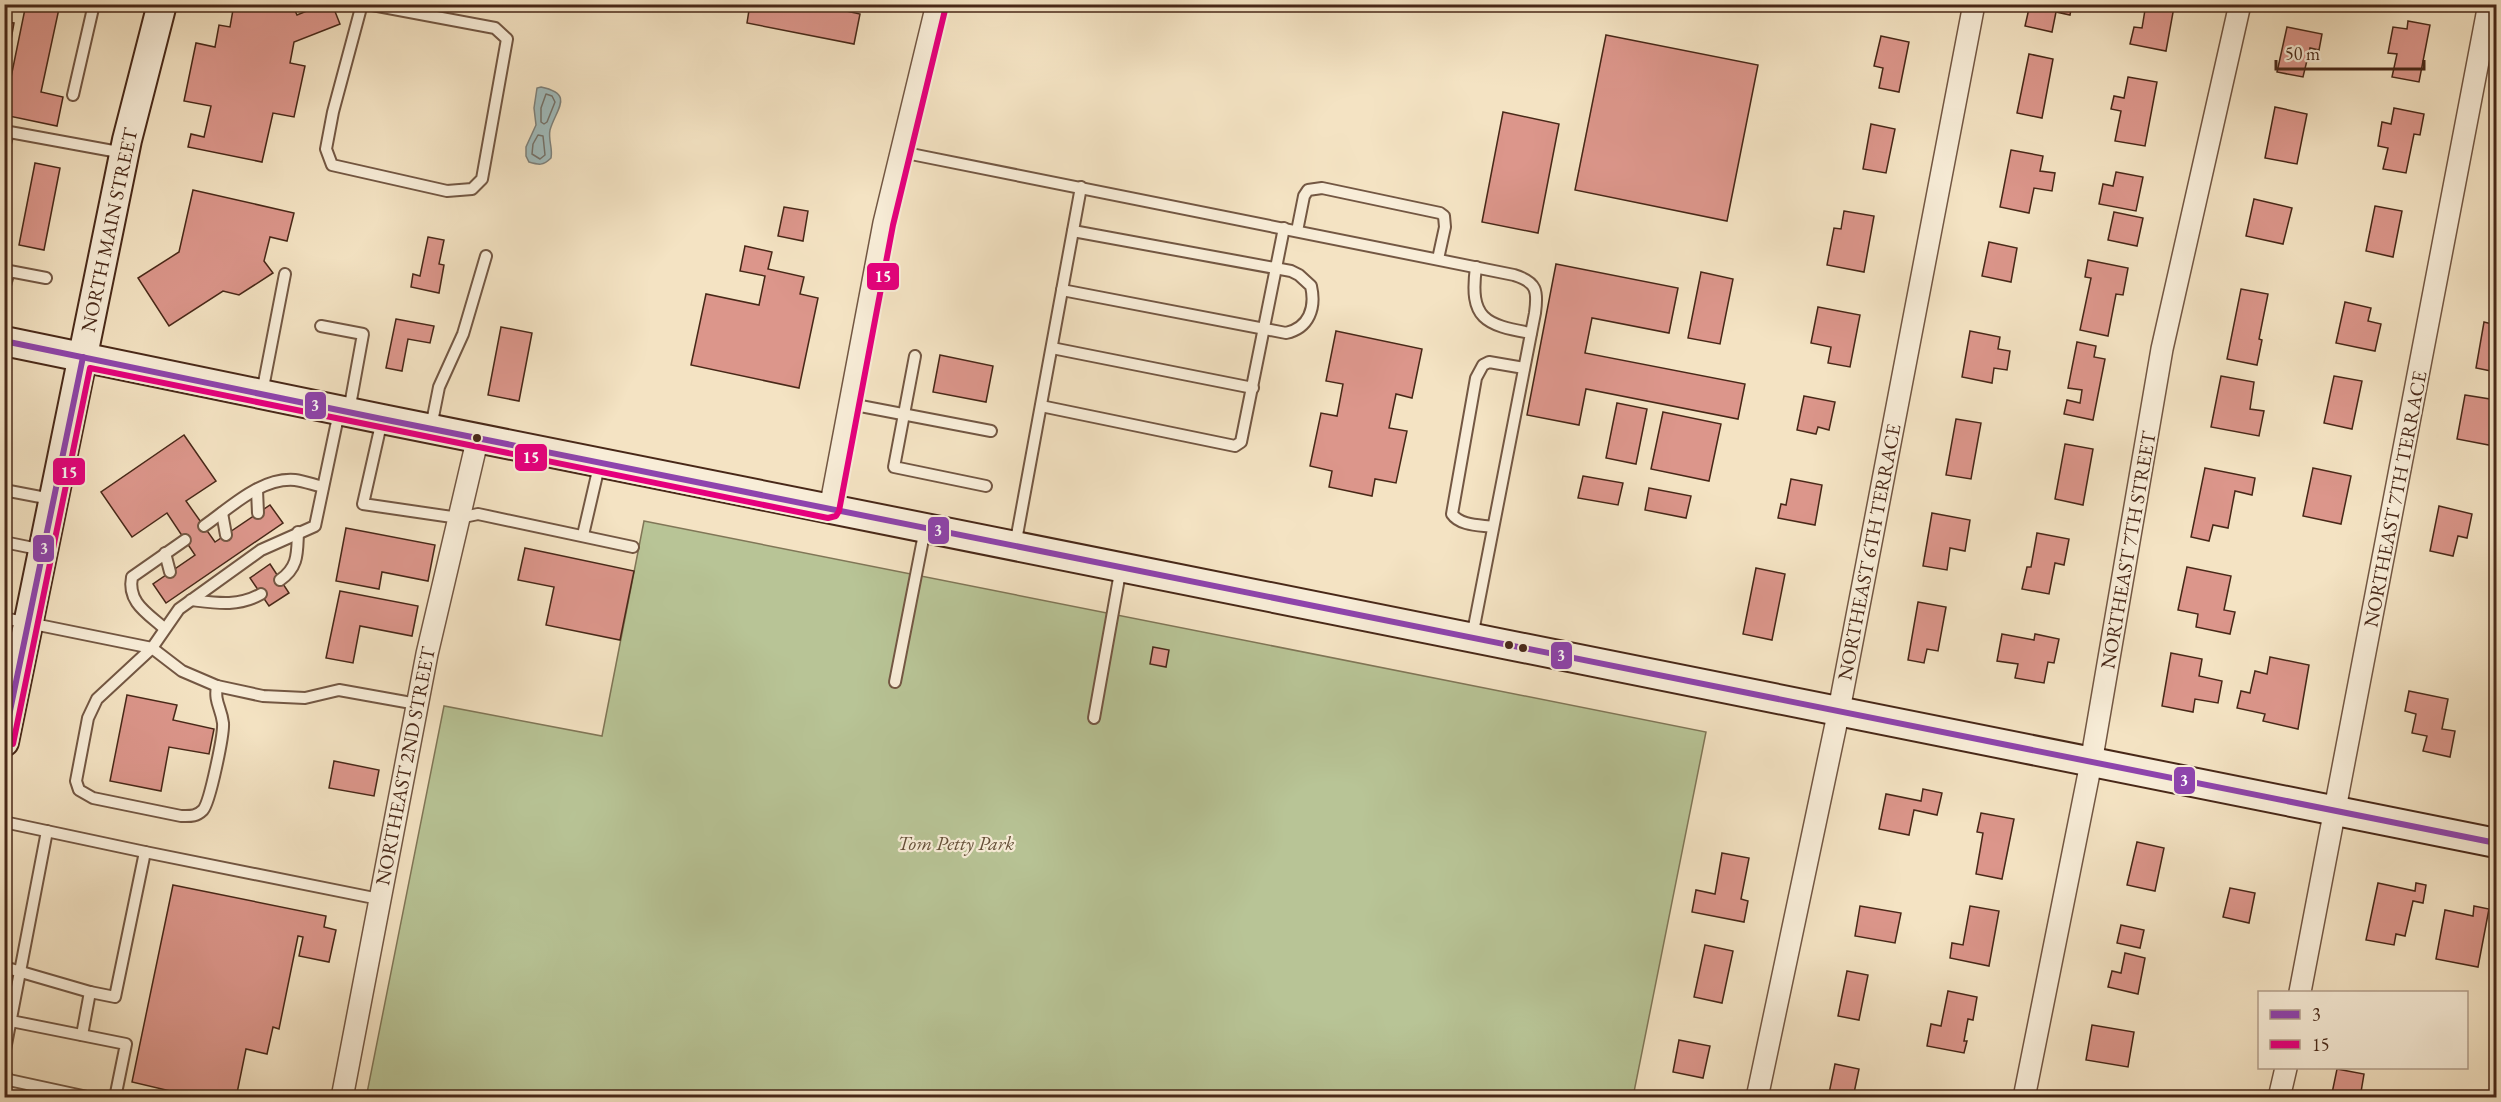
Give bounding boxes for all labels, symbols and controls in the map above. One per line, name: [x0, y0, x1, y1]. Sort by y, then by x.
scale bar: [2276, 33, 2424, 71]
text: 50 m: [2285, 42, 2320, 65]
street label: NORTH MAIN STREET: [75, 125, 144, 335]
line badge: 15: [866, 262, 900, 291]
text: 15: [875, 266, 891, 287]
street label: NORTHEAST 7TH TERRACE: [2357, 369, 2433, 629]
line badge: 3: [304, 391, 327, 420]
text: 3: [311, 395, 319, 416]
street label: NORTHEAST 6TH TERRACE: [1831, 422, 1907, 682]
street label: NORTHEAST 7TH STREET: [2094, 429, 2162, 671]
unlabelled marker: [471, 432, 483, 444]
line badge: 15: [514, 443, 548, 472]
text: 15: [523, 447, 539, 468]
line badge: 15: [52, 457, 86, 486]
text: 15: [61, 462, 77, 483]
line badge: 3: [927, 516, 950, 545]
text: 3: [934, 520, 942, 541]
line badge: 3: [32, 534, 55, 563]
text: 3: [40, 538, 48, 559]
unlabelled marker: [1503, 639, 1515, 651]
line badge: 3: [1550, 641, 1573, 670]
unlabelled marker: [1517, 642, 1529, 654]
street label: NORTHEAST 2ND STREET: [369, 644, 441, 887]
text: 3: [1557, 645, 1565, 666]
line badge: 3: [2173, 766, 2196, 795]
text: 3: [2180, 770, 2188, 791]
park label: Tom Petty Park: [898, 830, 1014, 856]
legend: [2258, 991, 2468, 1069]
text: 3: [2312, 1003, 2321, 1026]
text: 15: [2312, 1033, 2329, 1056]

